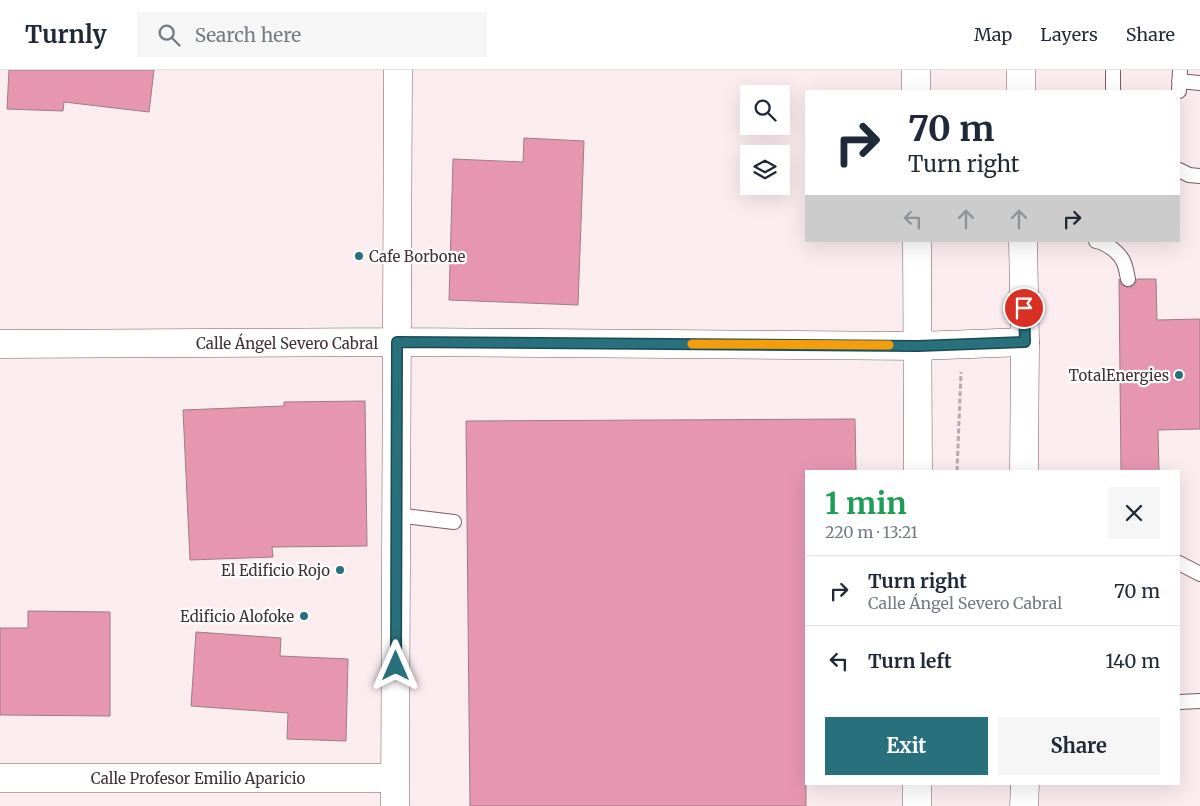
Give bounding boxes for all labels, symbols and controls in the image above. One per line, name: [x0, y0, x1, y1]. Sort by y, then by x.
search box: [137, 12, 487, 57]
text: Turnly: [25, 19, 107, 50]
icon: search: [155, 21, 183, 49]
text: Search here: [195, 23, 301, 47]
text: Map: [974, 23, 1012, 46]
text: Layers: [1040, 23, 1098, 46]
text: Share: [1126, 23, 1175, 46]
map controls: [740, 85, 790, 195]
button: search: [740, 85, 790, 135]
text: 70 m: [908, 107, 995, 151]
icon: right: [825, 110, 890, 175]
button: layers: [740, 145, 790, 195]
text: Turn right: [908, 150, 1019, 178]
icon: left: [899, 205, 927, 233]
icon: ahead: [952, 205, 980, 233]
icon: ahead: [1005, 205, 1033, 233]
icon: right: [1058, 205, 1086, 233]
place label: Cafe Borbone: [369, 247, 466, 266]
marker: Cafe Borbone: [353, 250, 365, 262]
pin: [1003, 287, 1045, 329]
icon: arrive: [1010, 294, 1038, 322]
street label: Calle Ángel Severo Cabral: [196, 333, 378, 353]
place label: TotalEnergies: [1069, 366, 1169, 385]
marker: TotalEnergies: [1173, 369, 1185, 381]
text: 1 min: [825, 484, 907, 522]
button: close: [1108, 487, 1160, 539]
text: 220 m · 13:21: [825, 522, 918, 542]
place label: El Edificio Rojo: [221, 561, 330, 580]
marker: El Edificio Rojo: [334, 564, 346, 576]
text: Turn right: [868, 569, 967, 593]
icon: right: [825, 577, 853, 605]
text: 70 m: [1114, 579, 1160, 603]
text: Calle Ángel Severo Cabral: [868, 593, 1062, 613]
place label: Edificio Alofoke: [180, 607, 294, 626]
marker: Edificio Alofoke: [298, 610, 310, 622]
position arrow: [369, 639, 421, 691]
icon: left: [825, 647, 853, 675]
text: Turn left: [868, 649, 952, 673]
text: 140 m: [1105, 649, 1160, 673]
button: Exit: [825, 717, 988, 775]
button: Share: [998, 717, 1160, 775]
street label: Calle Profesor Emilio Aparicio: [91, 769, 305, 788]

